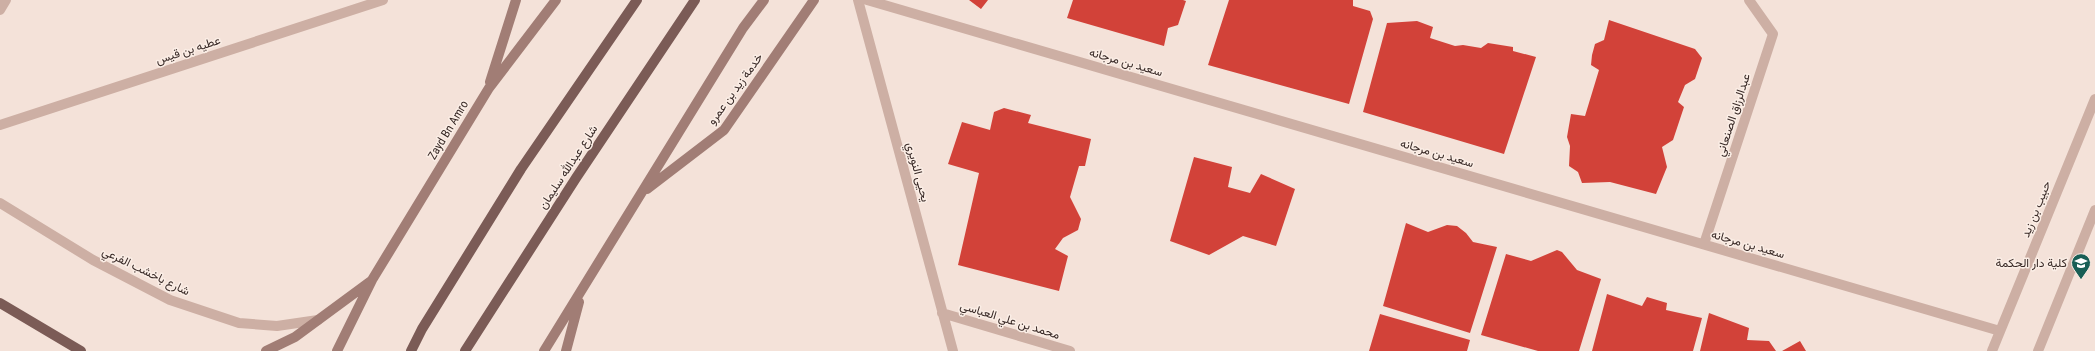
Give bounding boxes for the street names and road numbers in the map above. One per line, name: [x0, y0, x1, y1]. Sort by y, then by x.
street label: عطيه بن قيس: [154, 33, 222, 68]
street label: سعيد بن مرجانه: [1087, 45, 1164, 80]
street label: خدمة زيد بن عمرو: [704, 51, 766, 128]
street label: عبدالرزاق الصنعاني: [1713, 72, 1756, 159]
street label: Zayd Bn Amro: [425, 98, 471, 162]
street label: شارع عبدالله سليمان: [536, 122, 602, 213]
street label: سعيد بن مرجانه: [1398, 136, 1475, 171]
street label: يحيى النويري: [900, 141, 933, 204]
street label: حبيب بن زيد: [2018, 179, 2055, 240]
street label: سعيد بن مرجانه: [1709, 227, 1786, 262]
street label: شارع باخشب الفرعي: [99, 244, 192, 301]
street label: محمد بن علي العباسي: [957, 298, 1062, 345]

